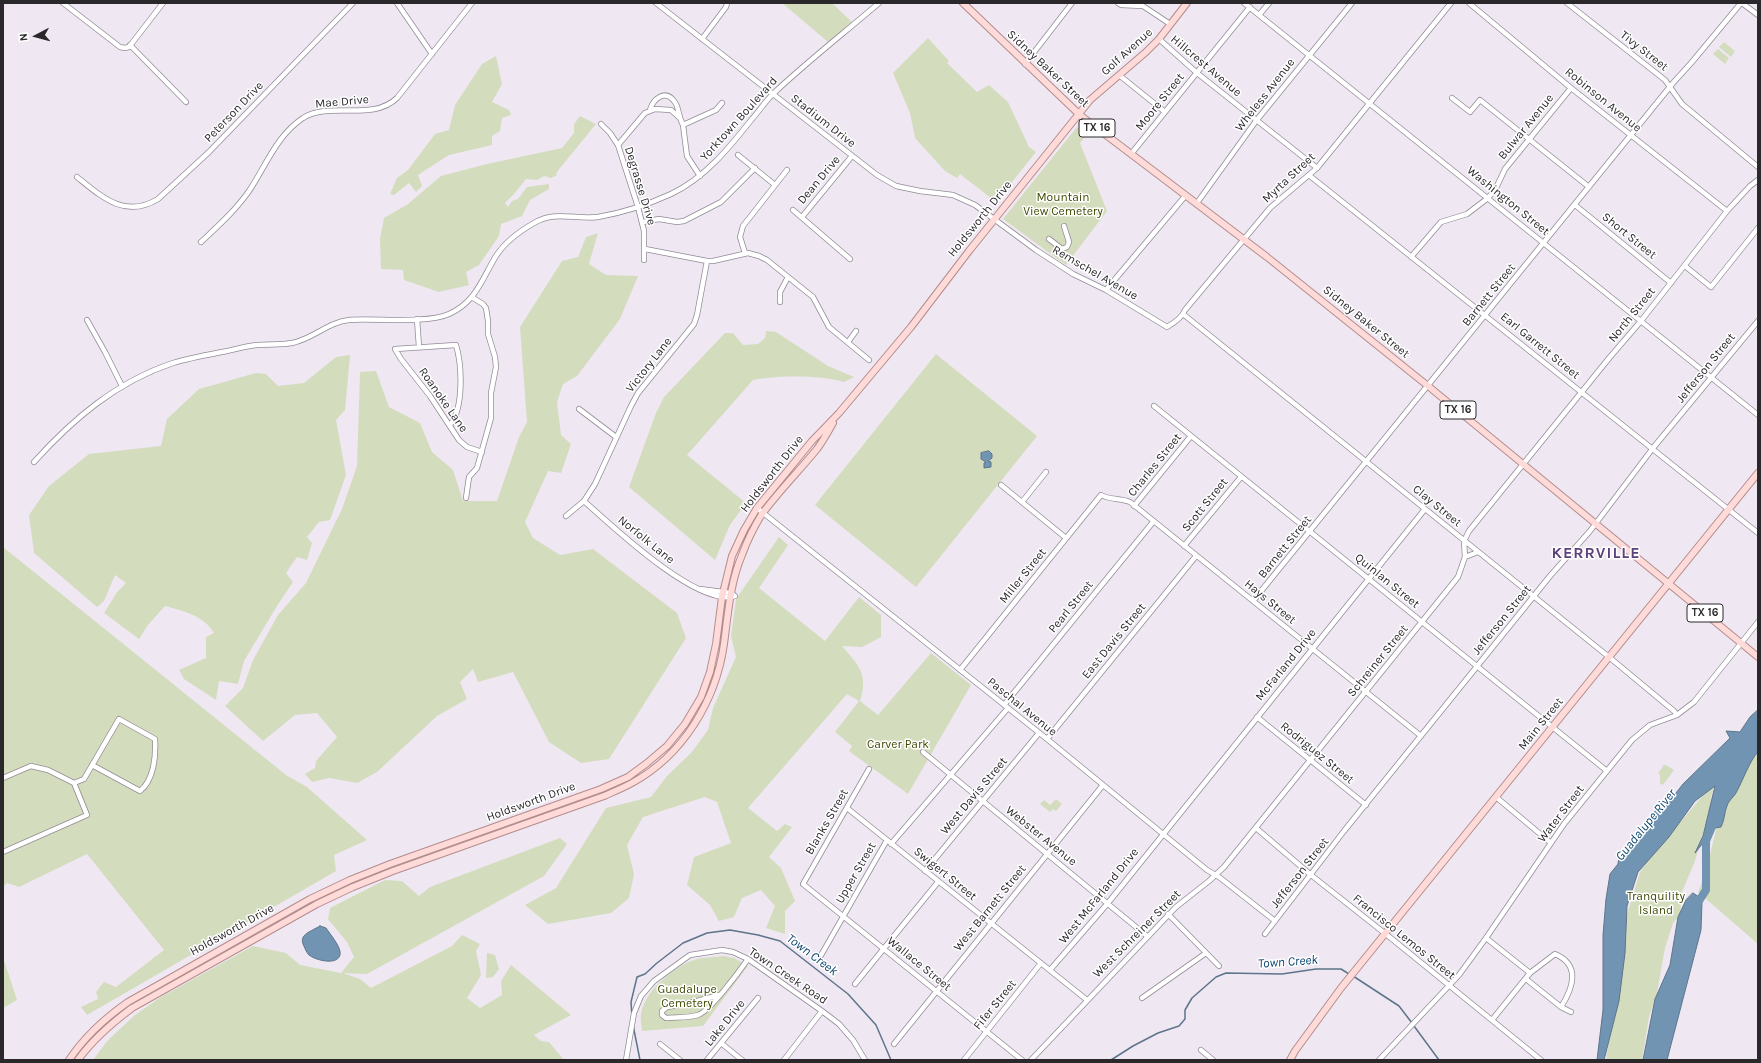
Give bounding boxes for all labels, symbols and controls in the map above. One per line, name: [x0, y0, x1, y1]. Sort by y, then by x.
north arrow: [16, 16, 56, 56]
street label: Golf Avenue: [1098, 25, 1156, 79]
street label: Sidney Baker Street: [1004, 27, 1092, 111]
street label: Tivy Street: [1617, 28, 1671, 74]
street label: Hillcrest Avenue: [1168, 32, 1244, 100]
text: N: [17, 33, 30, 42]
street label: Wheless Avenue: [1232, 56, 1298, 134]
street label: Robinson Avenue: [1562, 65, 1644, 135]
street label: Moore Street: [1133, 70, 1187, 134]
street label: Yorktown Boulevard: [697, 74, 781, 164]
street label: Peterson Drive: [201, 79, 267, 145]
street label: Stadium Drive: [788, 91, 858, 151]
street label: Bulwar Avenue: [1495, 91, 1557, 163]
street label: Mae Drive: [315, 92, 369, 112]
road number: TX 16: [1079, 119, 1115, 137]
street label: Degrasse Drive: [621, 145, 659, 227]
street label: Myrta Street: [1260, 150, 1318, 206]
street label: Dean Drive: [795, 153, 843, 207]
street label: Washington Street: [1464, 163, 1552, 239]
street label: Holdsworth Drive: [945, 178, 1015, 260]
park label: Mountain View Cemetery: [1023, 191, 1103, 219]
street label: Short Street: [1599, 210, 1659, 262]
street label: Remschel Avenue: [1050, 243, 1140, 303]
street label: Barnett Street: [1459, 261, 1519, 329]
street label: Sidney Baker Street: [1320, 283, 1412, 361]
street label: North Street: [1605, 285, 1659, 345]
street label: Earl Garrett Street: [1497, 310, 1583, 382]
street label: Jefferson Street: [1673, 330, 1739, 406]
street label: Victory Lane: [623, 335, 675, 395]
street label: Roanoke Lane: [415, 365, 471, 435]
road number: TX 16: [1440, 401, 1476, 419]
street label: Charles Street: [1125, 430, 1185, 500]
street label: Holdsworth Drive: [738, 433, 806, 515]
street label: Scott Street: [1179, 475, 1231, 535]
street label: Clay Street: [1410, 482, 1464, 530]
street label: Norfolk Lane: [615, 513, 677, 567]
street label: Barnett Street: [1255, 513, 1315, 581]
district label: KERRVILLE: [1551, 543, 1641, 563]
street label: Miller Street: [996, 546, 1050, 606]
street label: Quinlan Street: [1352, 551, 1422, 611]
street label: Hays Street: [1241, 577, 1299, 627]
street label: Pearl Street: [1046, 578, 1096, 636]
street label: Jefferson Street: [1469, 582, 1535, 658]
street label: East Davis Street: [1079, 600, 1149, 682]
road number: TX 16: [1687, 604, 1723, 622]
street label: Schreiner Street: [1345, 622, 1411, 700]
street label: McFarland Drive: [1253, 626, 1319, 704]
street label: Paschal Avenue: [984, 675, 1060, 739]
street label: Main Street: [1515, 695, 1567, 753]
street label: Rodriguez Street: [1277, 719, 1357, 787]
park label: Carver Park: [867, 738, 929, 752]
street label: West Davis Street: [938, 754, 1010, 838]
street label: Holdsworth Drive: [485, 779, 577, 825]
street label: Water Street: [1535, 783, 1587, 845]
water label: Guadalupe River: [1612, 786, 1680, 864]
street label: Blanks Street: [802, 787, 852, 857]
street label: Webster Avenue: [1003, 803, 1079, 869]
street label: Jefferson Street: [1268, 835, 1332, 911]
street label: Upper Street: [833, 840, 879, 906]
street label: Swigert Street: [911, 844, 979, 904]
street label: West McFarland Drive: [1056, 845, 1142, 947]
street label: West Barnett Street: [951, 862, 1029, 954]
street label: West Schreiner Street: [1090, 887, 1184, 981]
park label: Tranquility Island: [1627, 890, 1685, 918]
street label: Francisco Lemos Street: [1350, 891, 1458, 983]
street label: Holdsworth Drive: [188, 901, 276, 959]
water label: Town Creek: [783, 931, 841, 979]
street label: Wallace Street: [884, 934, 954, 994]
street label: Town Creek Road: [746, 944, 830, 1008]
water label: Town Creek: [1258, 952, 1318, 972]
street label: Fifer Street: [970, 977, 1020, 1033]
park label: Guadalupe Cemetery: [657, 983, 717, 1011]
street label: Lake Drive: [702, 997, 748, 1049]

